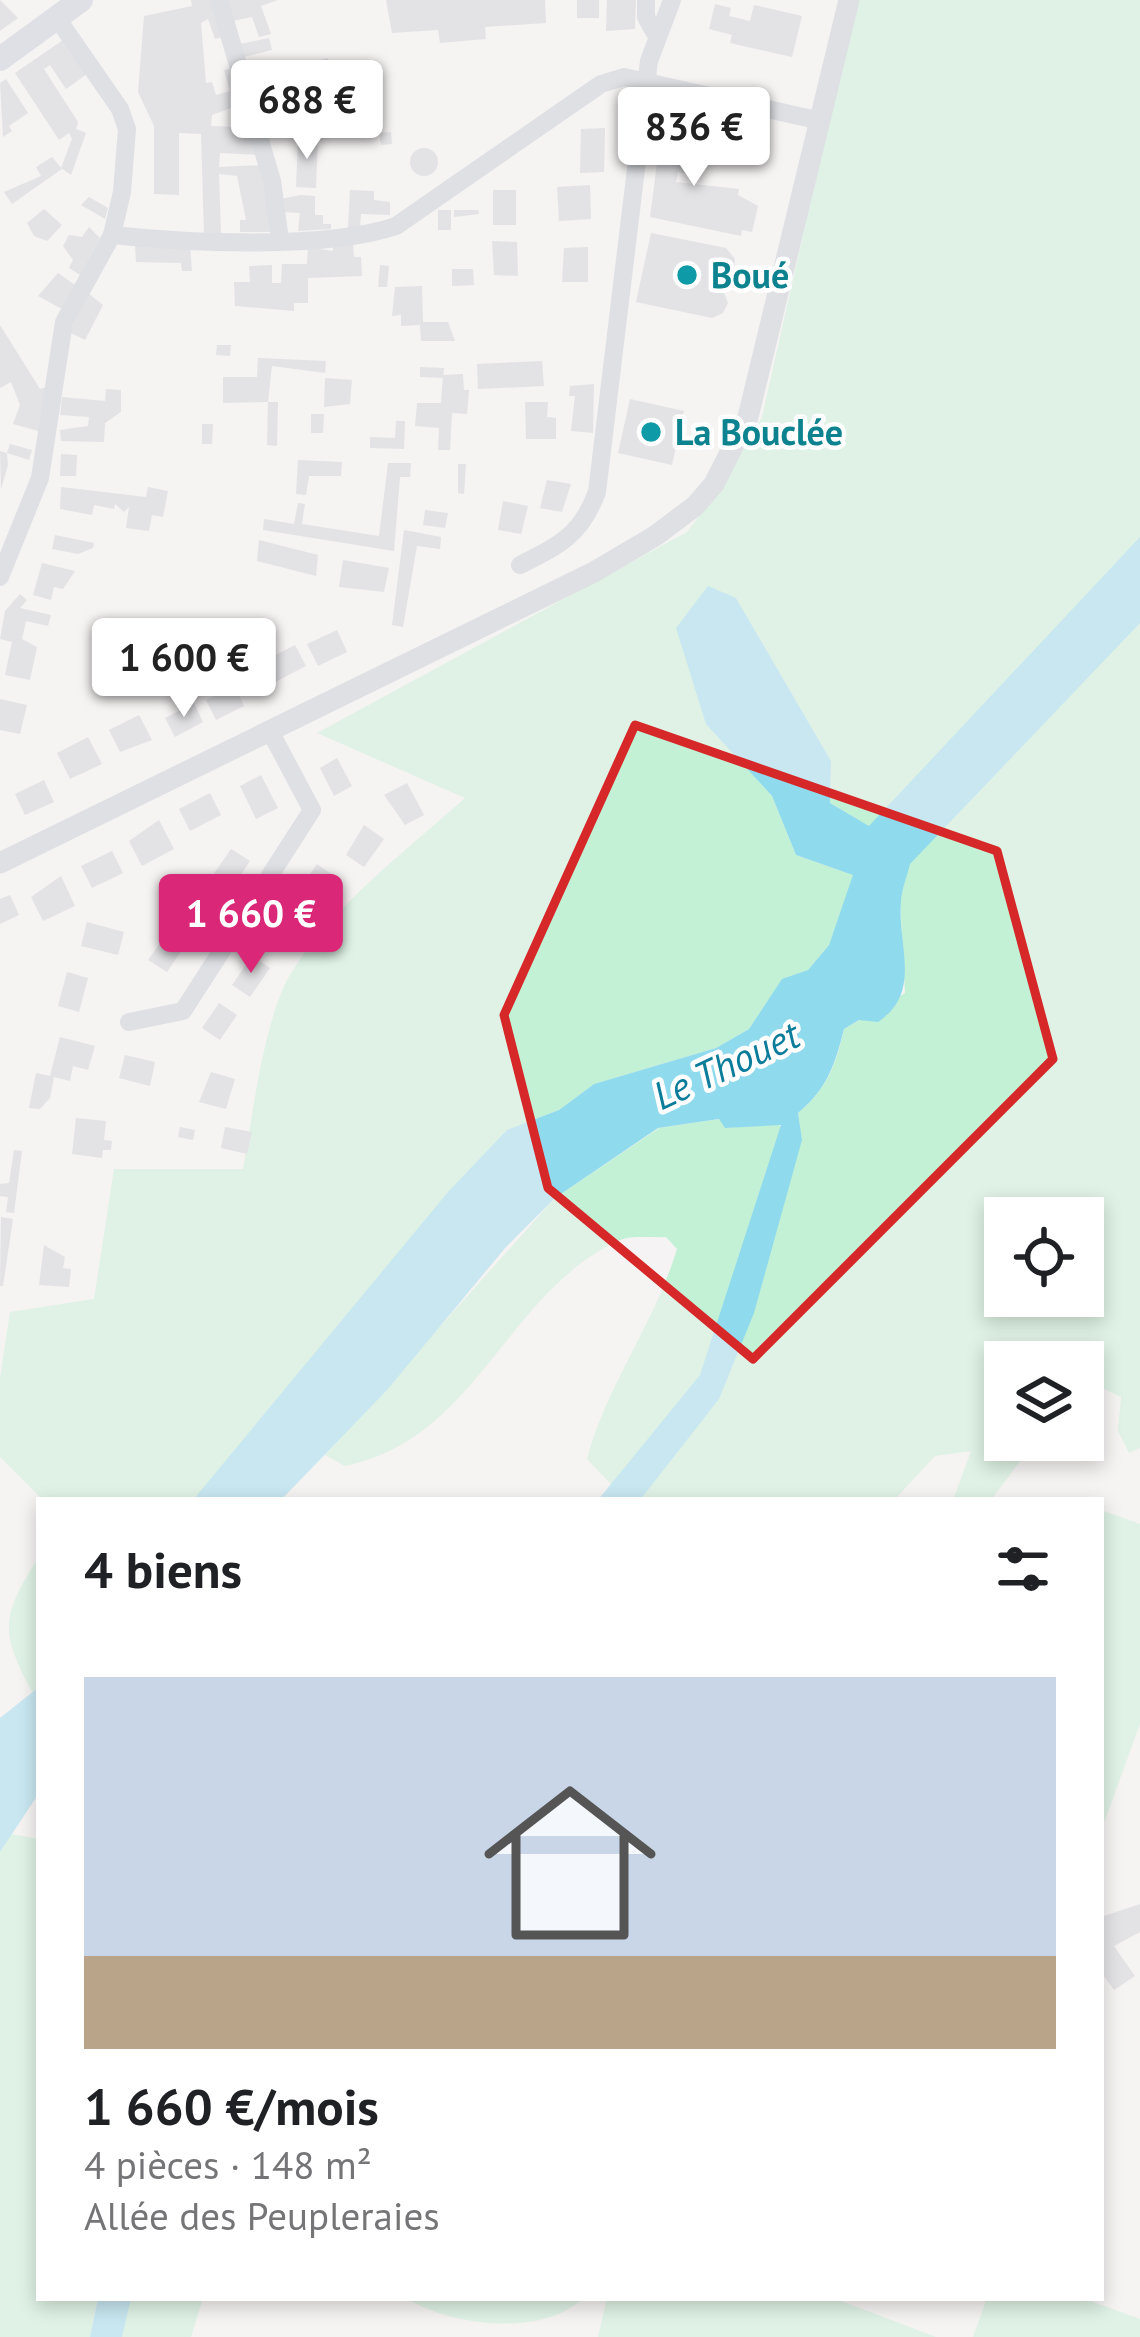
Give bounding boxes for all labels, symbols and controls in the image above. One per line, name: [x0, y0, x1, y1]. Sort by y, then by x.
pin: 688 €: [223, 60, 391, 162]
text: 688 €: [258, 73, 356, 124]
pin: 836 €: [610, 87, 778, 189]
text: 836 €: [645, 100, 743, 151]
place label: Boué: [711, 251, 789, 298]
marker: Boué: [674, 262, 700, 288]
place label: La Bouclée: [675, 408, 843, 455]
marker: La Bouclée: [638, 419, 664, 445]
pin: 1 600 €: [73, 618, 295, 720]
text: 1 600 €: [119, 631, 249, 682]
pin: 1 660 €: [140, 874, 362, 976]
text: 1 660 €: [186, 887, 316, 938]
water label: Le Thouet: [644, 1008, 809, 1121]
map controls: [984, 1197, 1104, 1461]
button: locate: [984, 1197, 1104, 1317]
button: layers: [984, 1341, 1104, 1461]
text: 4 biens: [84, 1536, 242, 1602]
icon: filters: [990, 1536, 1056, 1602]
icon: home: [462, 1755, 678, 1971]
text: 1 660 €/mois: [84, 2073, 379, 2139]
text: 4 pièces · 148 m²: [84, 2139, 372, 2190]
text: Allée des Peupleraies: [84, 2190, 440, 2241]

